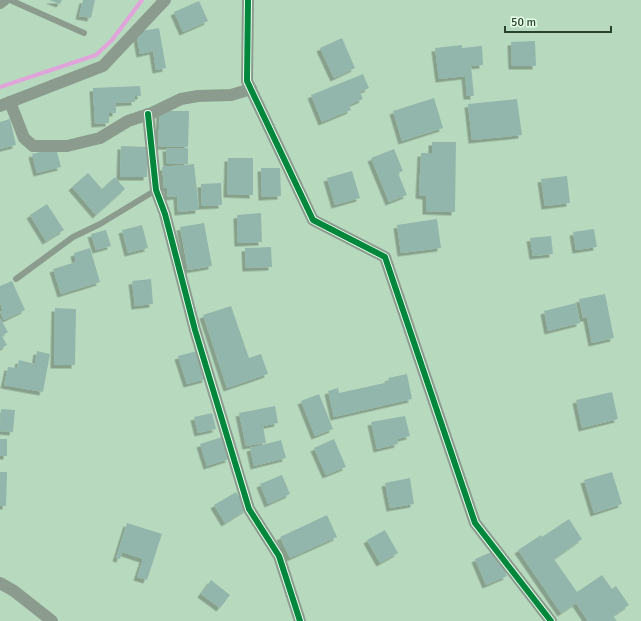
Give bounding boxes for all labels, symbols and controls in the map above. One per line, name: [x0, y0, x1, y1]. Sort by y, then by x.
scale bar: [505, 8, 611, 34]
text: 50 m: [511, 15, 536, 30]

